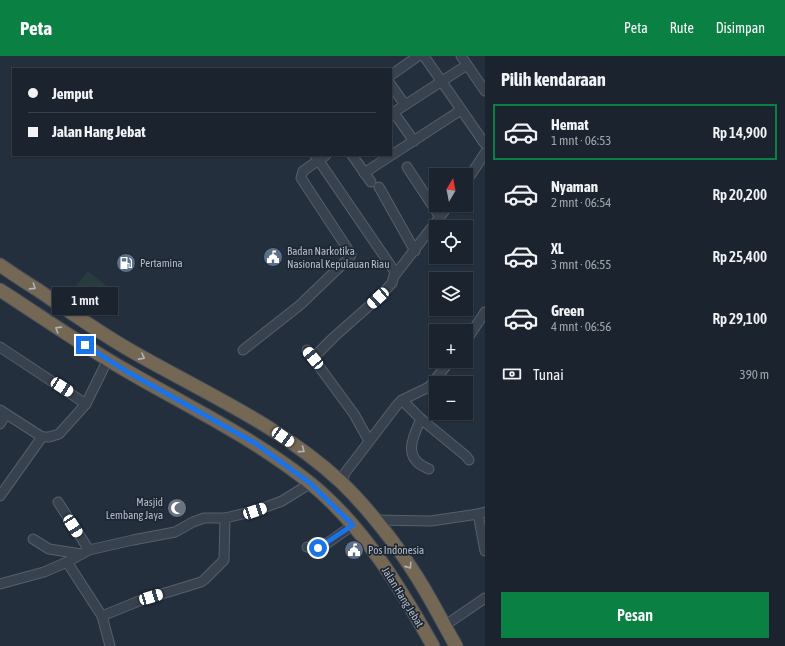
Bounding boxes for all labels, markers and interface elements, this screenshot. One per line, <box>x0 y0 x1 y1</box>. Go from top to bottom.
text: Peta <box>20 17 52 39</box>
text: Peta <box>624 20 648 36</box>
text: Rute <box>670 20 694 36</box>
text: Disimpan <box>716 20 765 36</box>
text: Pilih kendaraan <box>501 69 606 90</box>
text: Jemput <box>52 85 93 102</box>
icon: car <box>503 114 539 150</box>
text: Hemat <box>551 116 589 133</box>
text: Jalan Hang Jebat <box>52 123 146 140</box>
text: Rp 14,900 <box>712 124 767 141</box>
text: 1 mnt · 06:53 <box>551 133 611 148</box>
north arrow <box>429 168 473 212</box>
map controls <box>429 168 473 420</box>
icon: car <box>503 176 539 212</box>
text: Nyaman <box>551 178 598 195</box>
text: Rp 20,200 <box>712 186 767 203</box>
text: 2 mnt · 06:54 <box>551 195 611 210</box>
button: locate <box>429 220 473 264</box>
icon: car <box>503 238 539 274</box>
text: XL <box>551 240 564 257</box>
place label: Badan Narkotika Nasional Kepulauan Riau <box>287 245 390 270</box>
public building icon: Badan Narkotika Nasional Kepulauan Riau <box>262 246 284 268</box>
text: Rp 25,400 <box>712 248 767 265</box>
fuel station icon: Pertamina <box>115 252 137 274</box>
place label: Pertamina <box>140 257 183 269</box>
text: 3 mnt · 06:55 <box>551 257 611 272</box>
button: layers <box>429 272 473 316</box>
one-way arrow <box>28 282 35 289</box>
car <box>365 286 391 310</box>
callout: 1 mnt <box>52 287 118 315</box>
text: 1 mnt <box>71 293 99 308</box>
icon: car <box>503 300 539 336</box>
text: Green <box>551 302 584 319</box>
text: Rp 29,100 <box>712 310 767 327</box>
text: 4 mnt · 06:56 <box>551 319 611 334</box>
button: + <box>429 324 473 368</box>
one-way arrow <box>55 326 62 333</box>
route end <box>76 336 94 354</box>
car <box>301 345 325 371</box>
one-way arrow <box>138 352 145 360</box>
icon: cash <box>501 363 523 385</box>
text: Tunai <box>533 366 564 383</box>
text: 390 m <box>740 367 769 382</box>
car <box>49 375 75 399</box>
button: − <box>429 376 473 420</box>
car <box>270 425 296 449</box>
one-way arrow <box>298 446 305 453</box>
place label: Masjid Lembang Jaya <box>106 496 163 521</box>
mosque icon: Masjid Lembang Jaya <box>166 497 188 519</box>
car <box>242 501 268 521</box>
car <box>61 513 85 539</box>
route start <box>309 539 327 557</box>
public building icon: Pos Indonesia <box>343 539 365 561</box>
place label: Pos Indonesia <box>368 544 424 556</box>
one-way arrow <box>404 561 411 568</box>
street label: Jalan Hang Jebat <box>380 565 426 629</box>
car <box>138 588 164 606</box>
button: Pesan <box>501 592 769 638</box>

